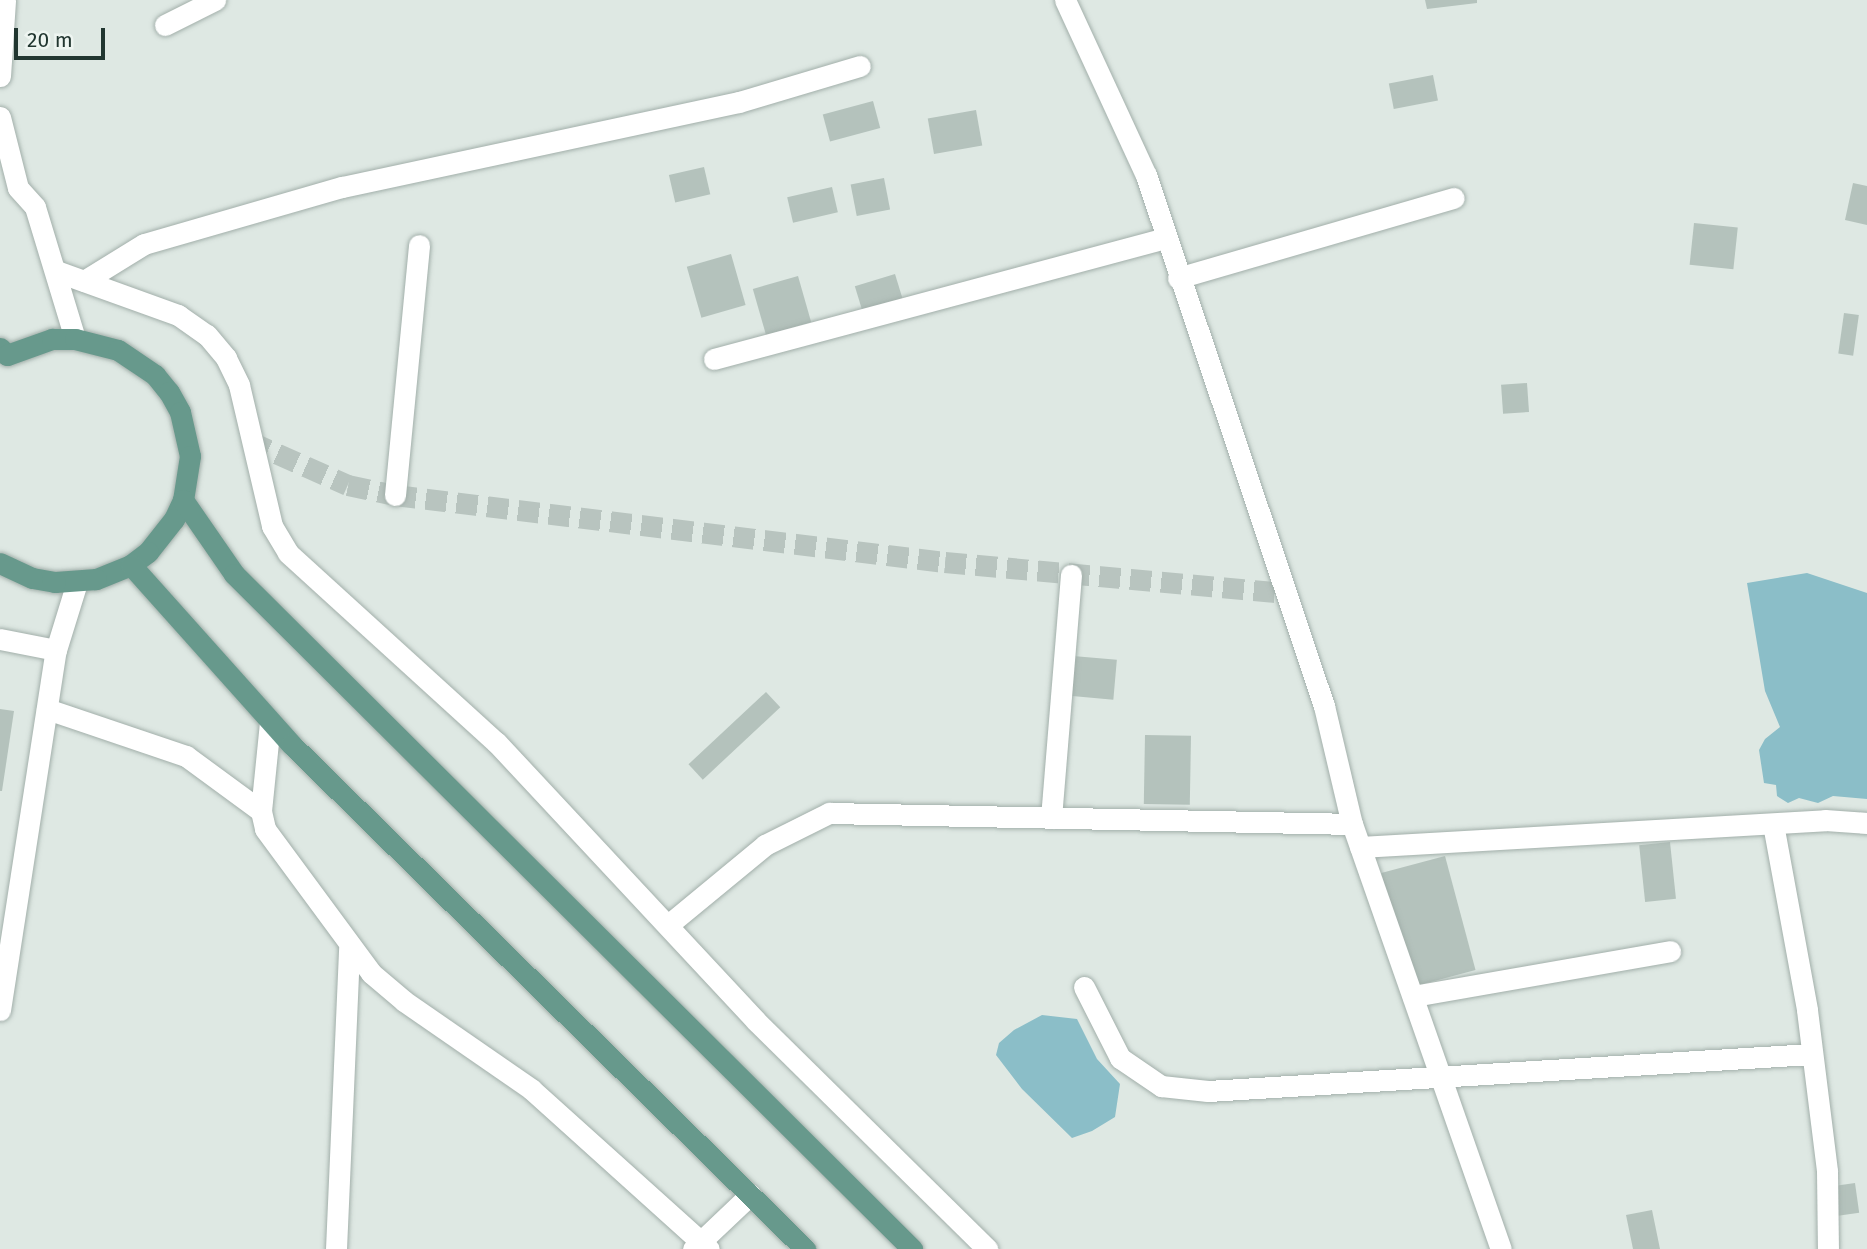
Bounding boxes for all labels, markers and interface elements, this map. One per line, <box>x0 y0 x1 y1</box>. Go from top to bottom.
scale bar <box>18 14 108 58</box>
text: 20 m <box>27 27 73 53</box>

